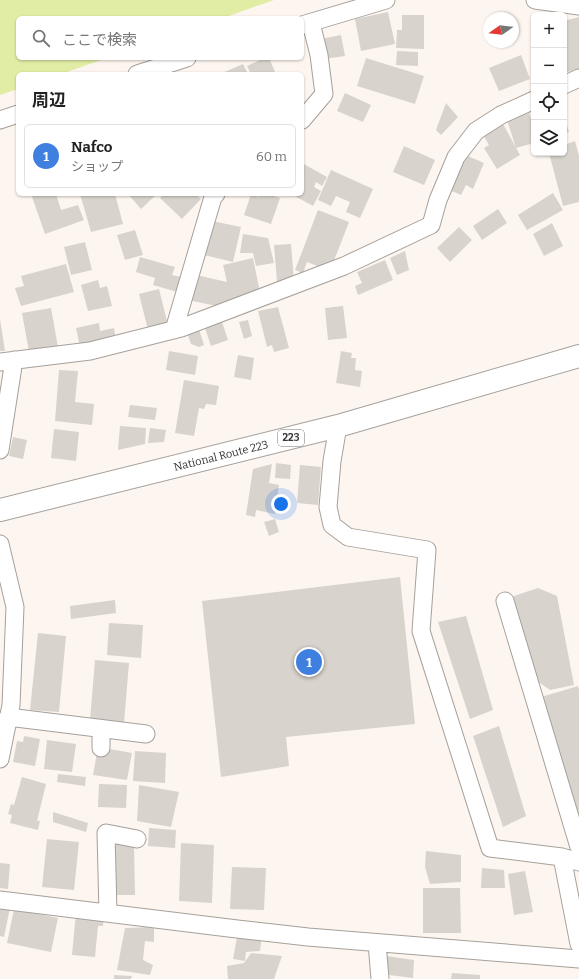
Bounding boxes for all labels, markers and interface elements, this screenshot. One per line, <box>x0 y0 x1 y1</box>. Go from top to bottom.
north arrow <box>483 12 519 48</box>
map controls <box>531 12 567 156</box>
button: + <box>531 12 567 48</box>
search box <box>16 16 304 60</box>
icon: search <box>30 27 52 49</box>
text: ここで検索 <box>62 31 137 49</box>
button: − <box>531 48 567 84</box>
button: locate <box>531 84 567 120</box>
text: 周辺 <box>32 90 66 111</box>
button: layers <box>531 120 567 156</box>
text: Nafco <box>71 138 112 156</box>
text: 1 <box>43 149 49 164</box>
text: 60 m <box>256 149 287 164</box>
text: ショップ <box>71 159 123 174</box>
road number: 223 <box>278 430 304 446</box>
street label: National Route 223 <box>172 438 270 474</box>
your location <box>271 494 291 514</box>
pin: 1 <box>296 647 322 677</box>

